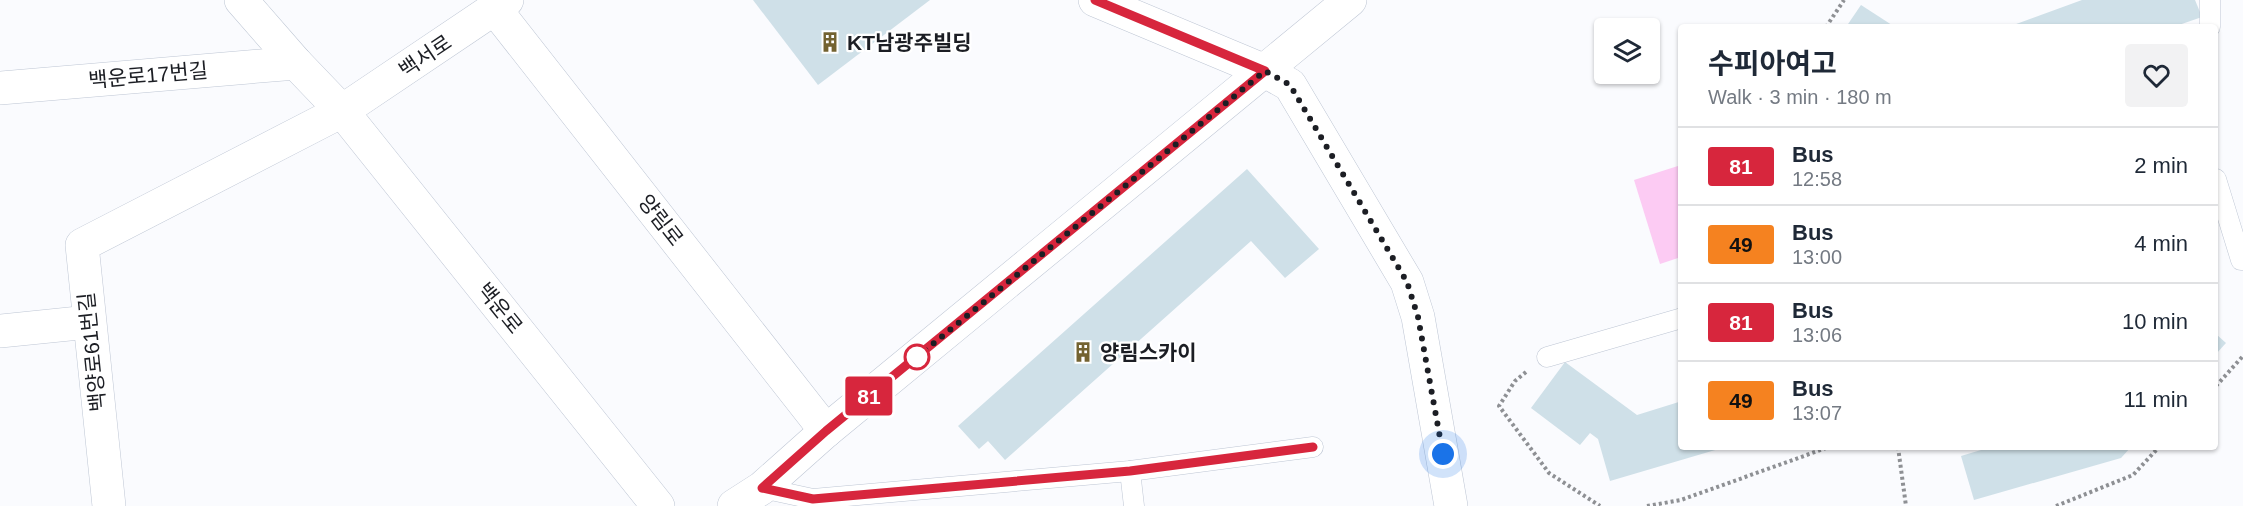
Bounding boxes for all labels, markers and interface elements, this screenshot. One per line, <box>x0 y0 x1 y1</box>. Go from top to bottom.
map controls <box>1594 18 1660 84</box>
button: layers <box>1594 18 1660 84</box>
street label: 백서로 <box>395 30 455 82</box>
building icon: KT남광주빌딩 <box>818 30 842 54</box>
place label: KT남광주빌딩 <box>847 31 972 54</box>
button: heart <box>2125 44 2188 107</box>
text: 수피아여고 <box>1708 48 1837 79</box>
street label: 백운로17번길 <box>87 58 209 92</box>
text: Walk · 3 min · 180 m <box>1708 86 1892 108</box>
text: Bus <box>1792 142 1834 167</box>
text: 2 min <box>2134 153 2188 178</box>
text: 81 <box>1729 155 1753 178</box>
text: 12:58 <box>1792 168 1842 190</box>
street label: 양림로 <box>634 190 688 250</box>
text: Bus <box>1792 220 1834 245</box>
text: 4 min <box>2134 231 2188 256</box>
text: 49 <box>1729 233 1753 256</box>
text: 13:00 <box>1792 246 1842 268</box>
street label: 백운로 <box>473 278 527 338</box>
street label: 백양로61번길 <box>74 291 110 413</box>
text: Bus <box>1792 298 1834 323</box>
text: 10 min <box>2122 309 2188 334</box>
text: 81 <box>1729 311 1753 334</box>
text: 13:06 <box>1792 324 1842 346</box>
building icon: 양림스카이 <box>1071 340 1095 364</box>
place label: 양림스카이 <box>1100 341 1197 364</box>
unlabelled marker <box>904 344 930 370</box>
line badge: 81 <box>842 376 896 416</box>
text: Bus <box>1792 376 1834 401</box>
text: 81 <box>857 385 881 408</box>
text: 11 min <box>2124 387 2188 412</box>
text: 49 <box>1729 389 1753 412</box>
text: 13:07 <box>1792 402 1842 424</box>
your location <box>1428 439 1458 469</box>

